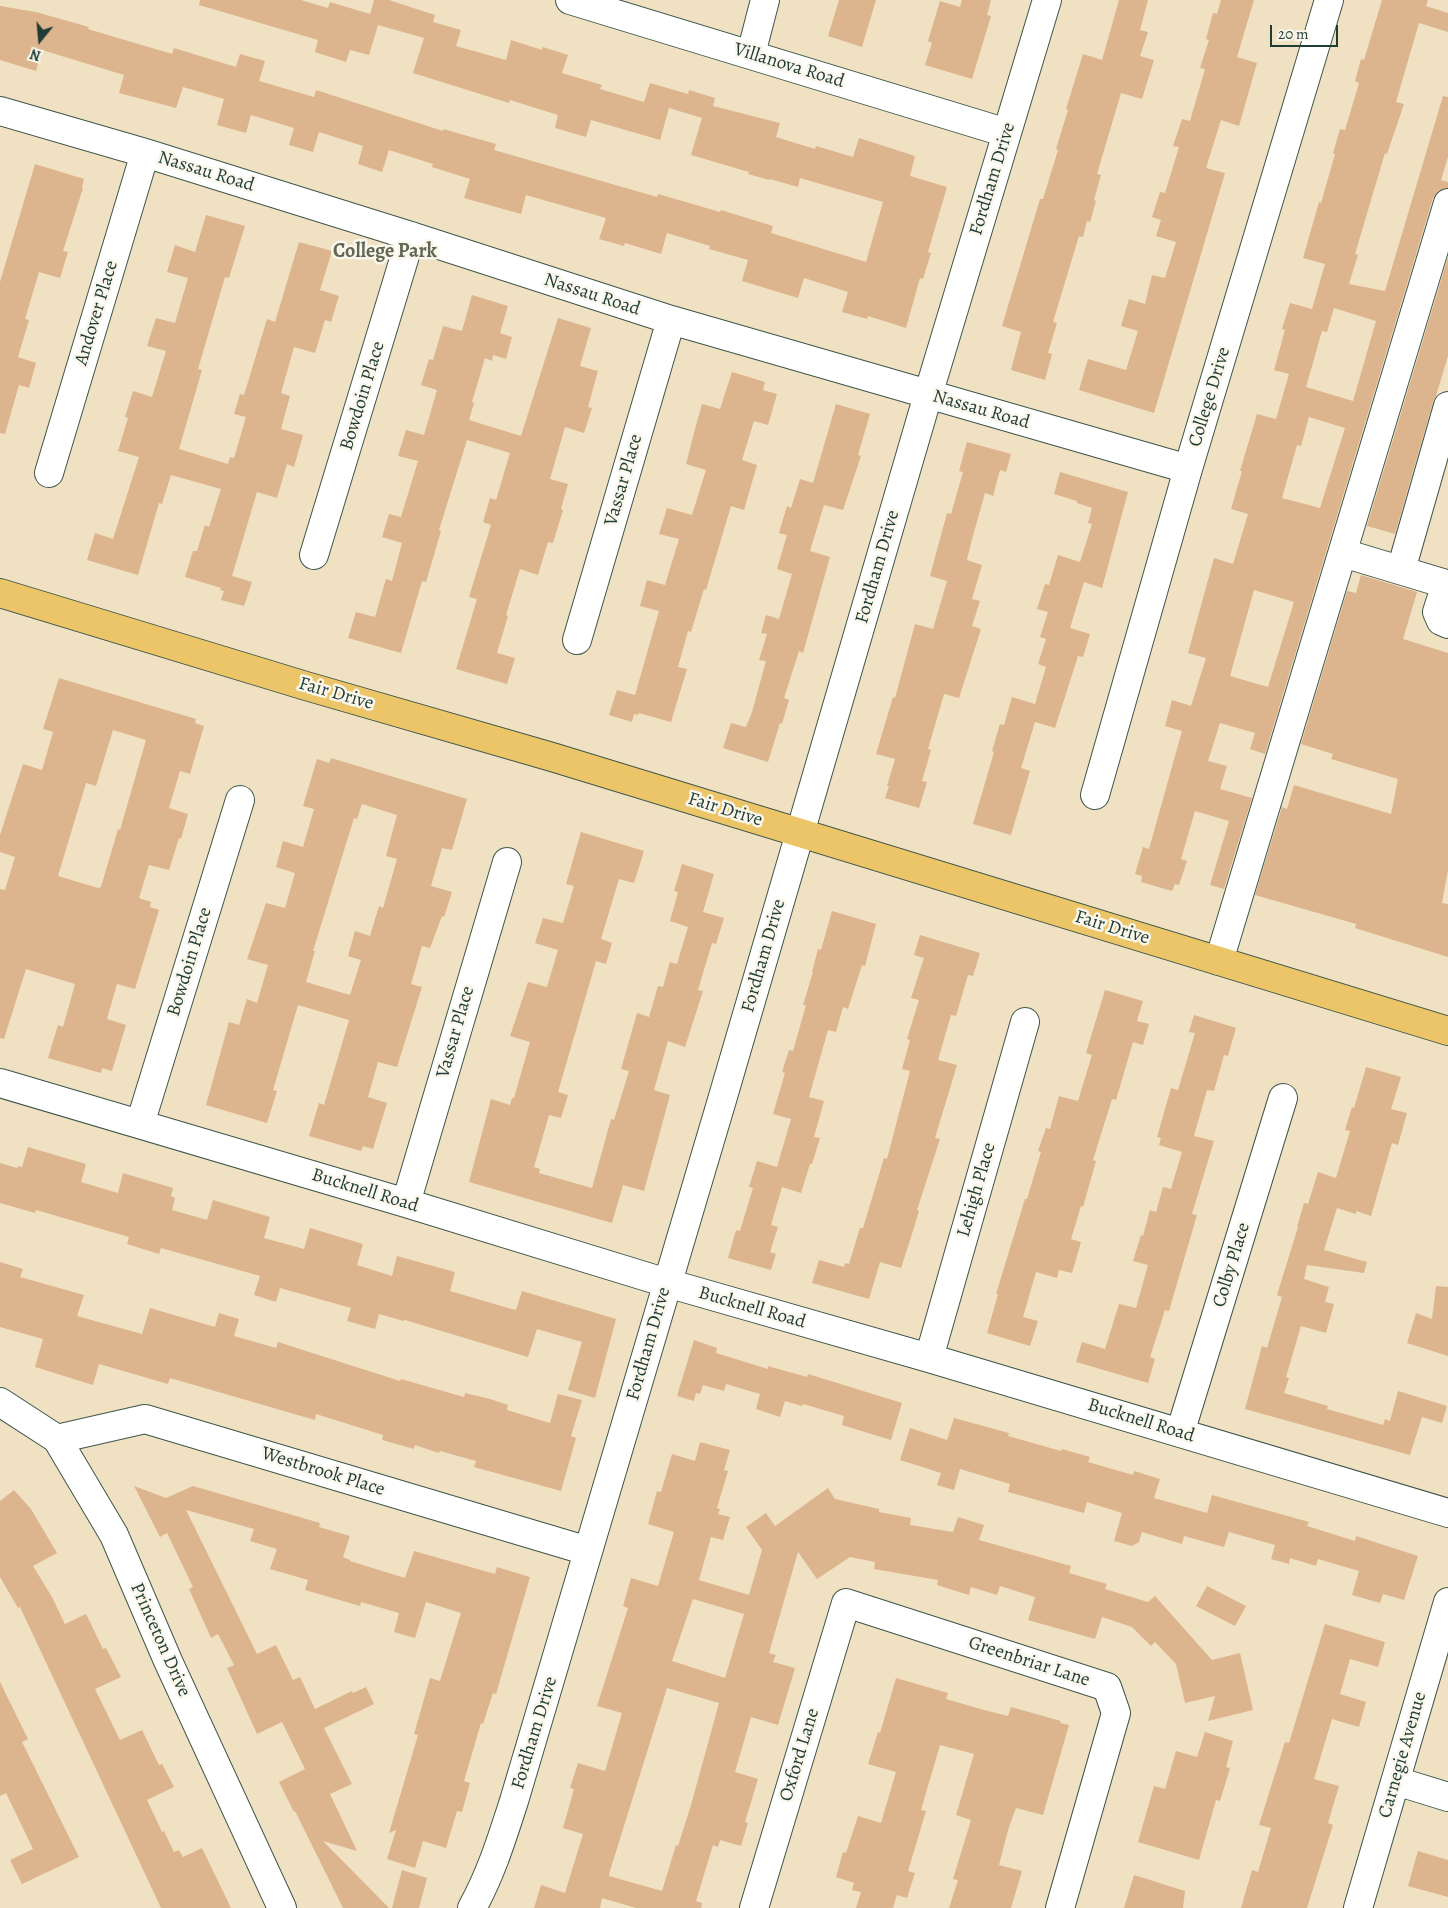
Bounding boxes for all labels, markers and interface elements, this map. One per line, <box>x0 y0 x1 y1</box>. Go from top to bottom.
north arrow <box>15 15 65 65</box>
scale bar <box>1273 15 1340 47</box>
text: 20 m <box>1278 24 1309 44</box>
street label: Villanova Road <box>731 38 847 94</box>
text: N <box>28 44 43 65</box>
street label: Fordham Drive <box>965 120 1021 238</box>
street label: Nassau Road <box>155 146 257 198</box>
district label: College Park <box>333 240 437 264</box>
street label: Andover Place <box>70 258 124 368</box>
street label: Nassau Road <box>541 269 643 321</box>
street label: Bowdoin Place <box>336 339 390 453</box>
street label: College Drive <box>1184 344 1236 450</box>
street label: Nassau Road <box>930 385 1032 435</box>
street label: Vassar Place <box>600 432 648 528</box>
street label: Fordham Drive <box>851 508 905 626</box>
street label: Fair Drive <box>296 672 376 716</box>
street label: Fair Drive <box>685 788 765 832</box>
street label: Fordham Drive <box>737 897 791 1015</box>
street label: Bowdoin Place <box>163 905 217 1019</box>
street label: Fair Drive <box>1072 906 1152 950</box>
street label: Vassar Place <box>432 984 480 1080</box>
street label: Lehigh Place <box>953 1140 1001 1240</box>
street label: Bucknell Road <box>309 1164 421 1218</box>
street label: Colby Place <box>1208 1220 1256 1310</box>
street label: Bucknell Road <box>696 1282 808 1334</box>
street label: Fordham Drive <box>622 1285 676 1403</box>
street label: Bucknell Road <box>1085 1394 1197 1448</box>
street label: Westbrook Place <box>259 1442 387 1502</box>
street label: Princeton Drive <box>125 1580 195 1700</box>
street label: Greenbriar Lane <box>965 1632 1093 1692</box>
street label: Fordham Drive <box>507 1674 563 1792</box>
street label: Carnegie Avenue <box>1374 1689 1432 1821</box>
street label: Oxford Lane <box>775 1706 825 1804</box>

